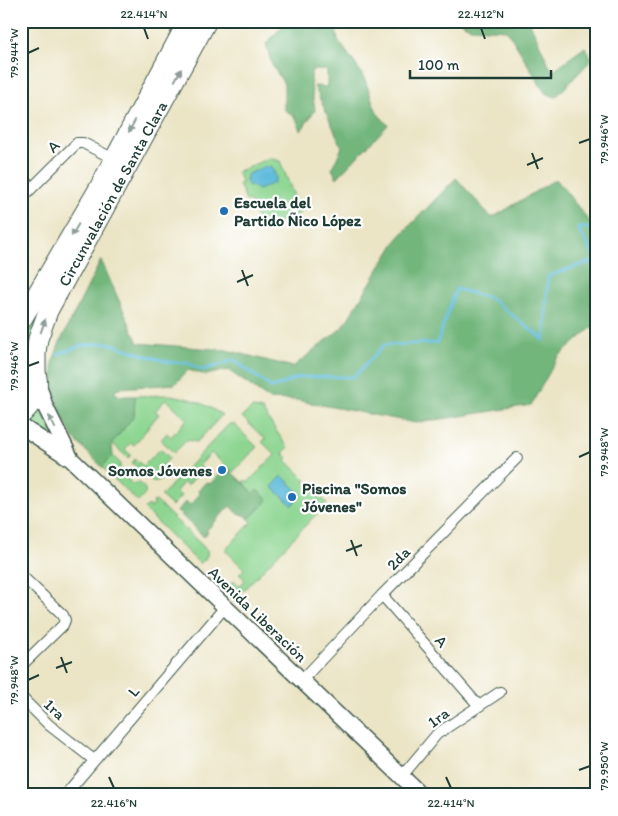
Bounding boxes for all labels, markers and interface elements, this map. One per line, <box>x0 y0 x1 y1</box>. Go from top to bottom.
text: 22.414°N <box>120 7 168 21</box>
text: 22.412°N <box>458 7 504 21</box>
text: 79.944°W <box>7 28 21 78</box>
scale bar <box>410 48 552 80</box>
text: 100 m <box>418 56 460 74</box>
one-way arrow <box>174 67 182 82</box>
street label: Circunvalación de Santa Clara <box>54 97 172 290</box>
text: 79.946°W <box>597 115 611 163</box>
one-way arrow <box>128 119 136 133</box>
street label: A <box>43 136 64 157</box>
place label: Escuela del Partido Ñico López <box>234 193 362 231</box>
marker: Escuela del Partido Ñico López <box>218 205 230 217</box>
one-way arrow <box>70 223 79 236</box>
one-way arrow <box>40 318 47 333</box>
text: 79.946°W <box>7 342 21 390</box>
one-way arrow <box>48 415 56 429</box>
text: 79.948°W <box>597 427 611 477</box>
place label: Somos Jóvenes <box>108 461 212 480</box>
marker: Somos Jóvenes <box>216 464 228 476</box>
place label: Piscina "Somos Jóvenes" <box>301 479 406 516</box>
marker: Piscina "Somos Jóvenes" <box>286 491 298 503</box>
street label: 2da <box>383 542 415 574</box>
street label: Avenida Liberación <box>204 563 311 666</box>
street label: A <box>431 631 452 651</box>
text: 79.948°W <box>7 655 21 705</box>
street label: L <box>124 682 143 701</box>
street label: 1ra <box>40 695 70 724</box>
street label: 1ra <box>424 703 453 732</box>
text: 79.950°W <box>597 742 611 790</box>
text: 22.416°N <box>91 796 137 810</box>
text: 22.414°N <box>427 796 475 810</box>

